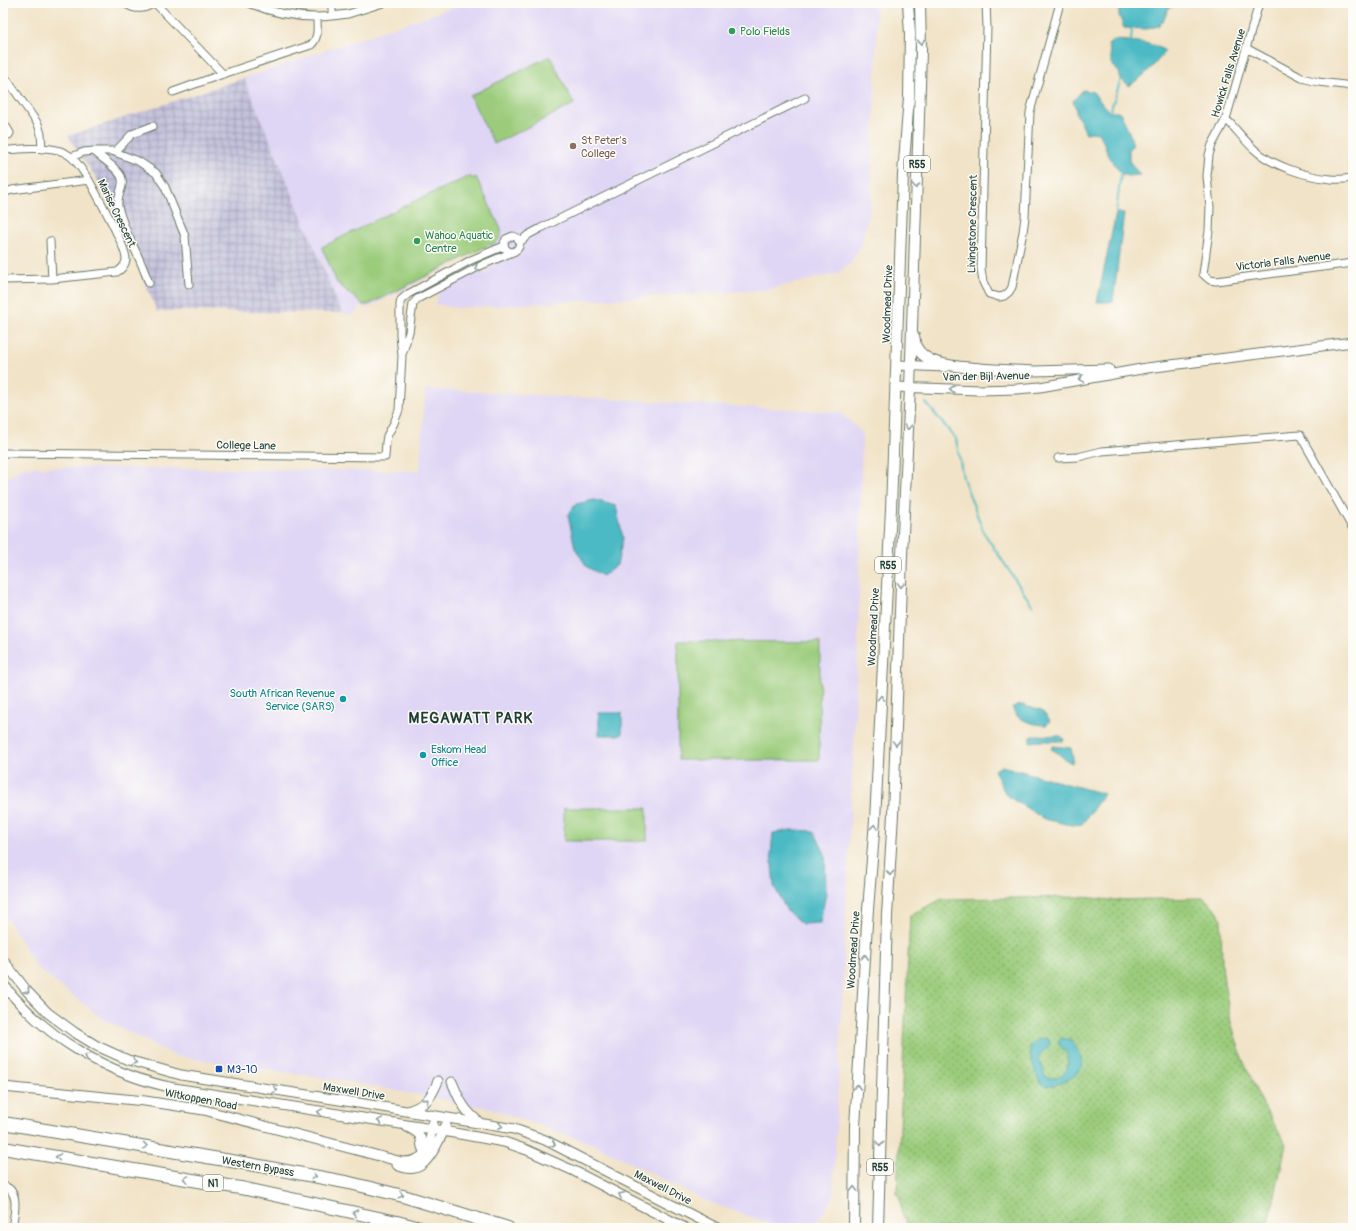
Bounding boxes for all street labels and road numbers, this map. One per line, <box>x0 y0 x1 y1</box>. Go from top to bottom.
street label: Howick Falls Avenue <box>1209 27 1248 119</box>
road number: R55 <box>904 156 930 172</box>
street label: Livingstone Crescent <box>965 174 980 273</box>
street label: Marise Crescent <box>95 177 139 250</box>
street label: Victoria Falls Avenue <box>1235 249 1332 274</box>
street label: Woodmead Drive <box>880 264 895 343</box>
street label: Van der Bijl Avenue <box>942 369 1030 384</box>
street label: College Lane <box>216 438 276 453</box>
road number: R55 <box>875 557 901 573</box>
street label: Woodmead Drive <box>865 587 882 666</box>
street label: Woodmead Drive <box>844 910 863 989</box>
street label: Maxwell Drive <box>322 1080 386 1103</box>
street label: Witkoppen Road <box>164 1086 238 1113</box>
street label: Western Bypass <box>221 1154 295 1179</box>
road number: R55 <box>867 1159 893 1175</box>
street label: Maxwell Drive <box>632 1167 694 1208</box>
road number: N1 <box>203 1175 223 1191</box>

